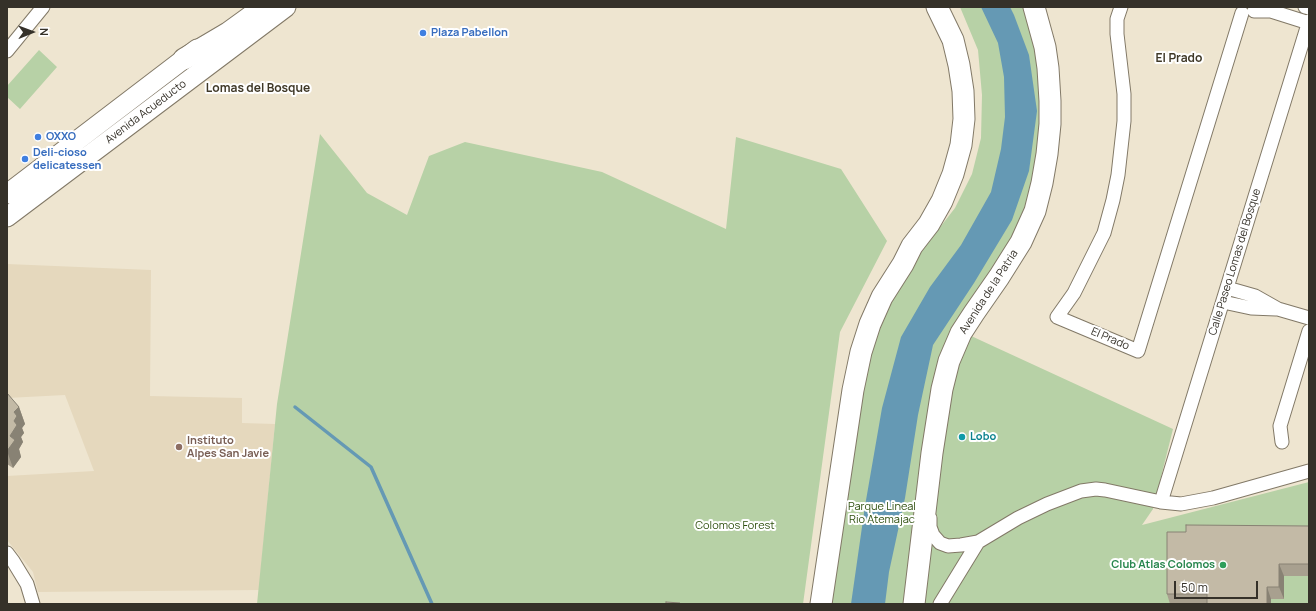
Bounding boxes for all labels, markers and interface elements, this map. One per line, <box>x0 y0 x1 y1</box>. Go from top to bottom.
north arrow <box>12 12 52 52</box>
place label: Plaza Pabellon <box>431 26 508 40</box>
text: N <box>37 28 52 36</box>
marker: Plaza Pabellon <box>418 28 428 38</box>
district label: El Prado <box>1156 52 1202 66</box>
street label: Avenida Acueducto <box>103 77 189 147</box>
district label: Lomas del Bosque <box>206 82 310 96</box>
place label: OXXO <box>46 130 76 144</box>
marker: OXXO <box>33 132 43 142</box>
place label: Deli-cioso delicatessen <box>33 146 101 172</box>
marker: Deli-cioso delicatessen <box>20 154 30 164</box>
street label: Calle Paseo Lomas del Bosque <box>1206 187 1264 337</box>
street label: Avenida de la Patria <box>957 247 1021 337</box>
street label: El Prado <box>1089 325 1131 353</box>
place label: Lobo <box>970 430 996 444</box>
marker: Lobo <box>957 432 967 442</box>
place label: Instituto Alpes San Javie <box>187 434 269 460</box>
marker: Instituto Alpes San Javie <box>174 442 184 452</box>
park label: Parque Lineal Rio Atemajac <box>848 500 916 526</box>
park label: Colomos Forest <box>695 519 775 533</box>
place label: Club Atlas Colomos <box>1111 558 1215 572</box>
marker: Club Atlas Colomos <box>1218 560 1228 570</box>
scale bar <box>1176 573 1260 599</box>
text: 50 m <box>1181 579 1208 596</box>

